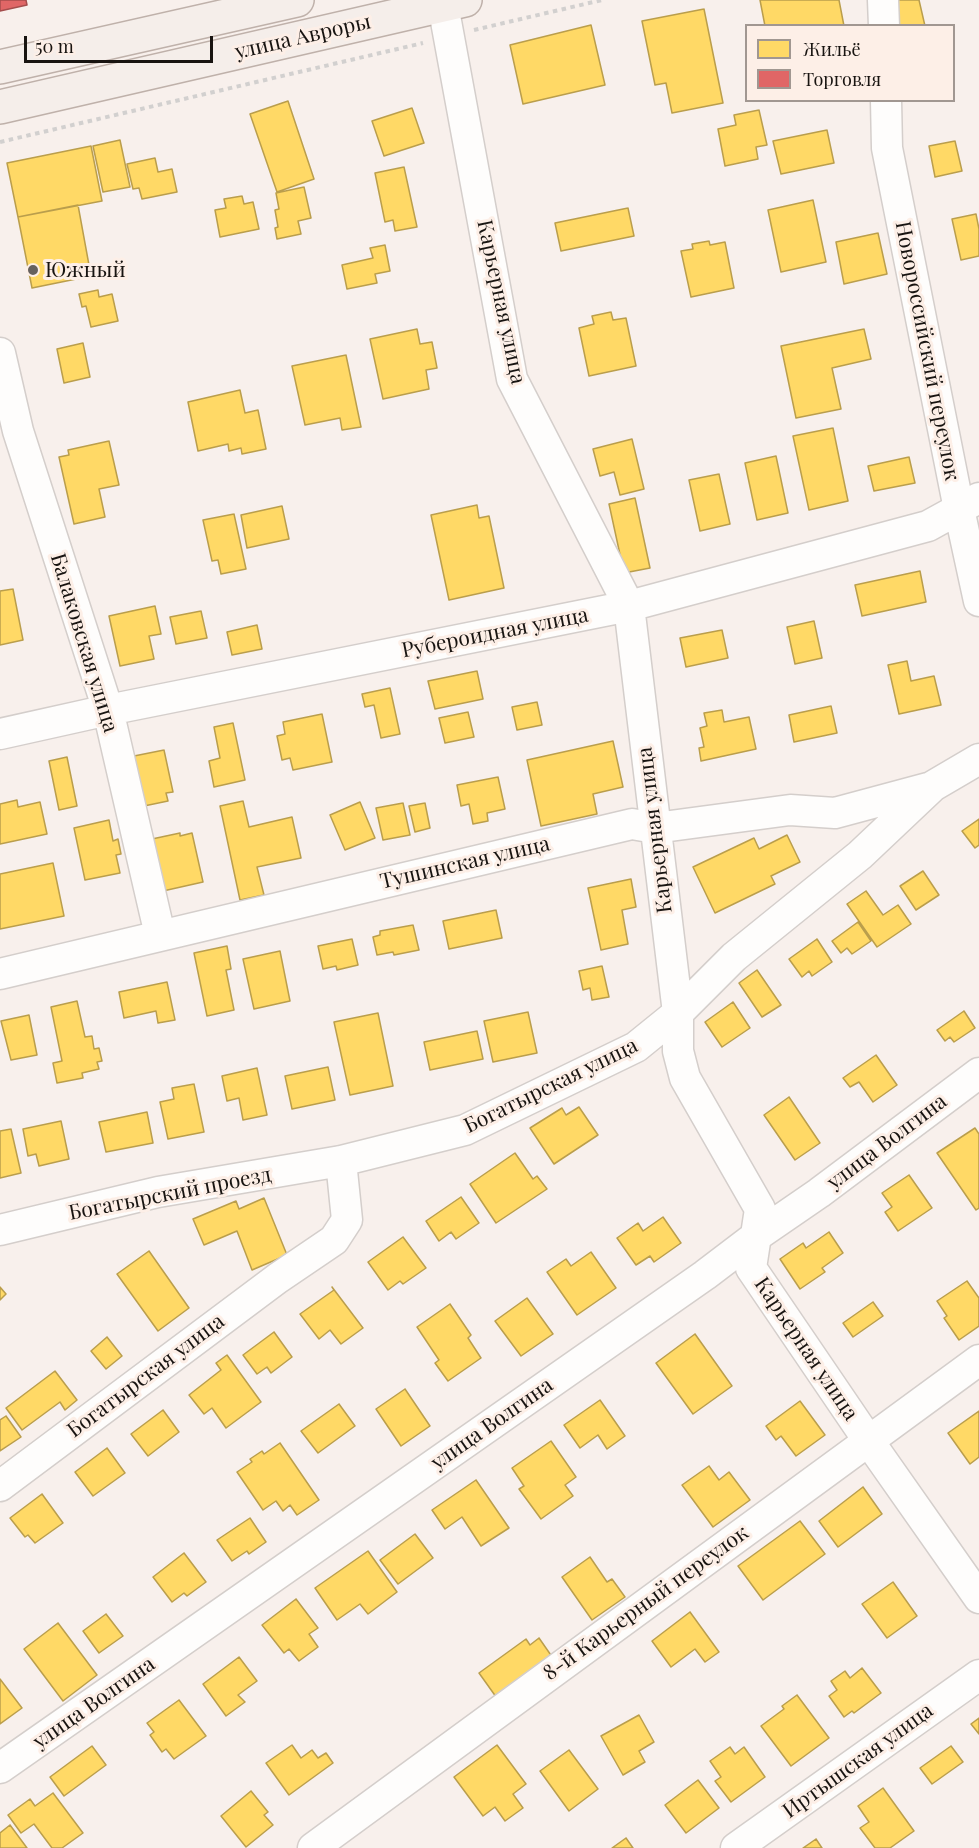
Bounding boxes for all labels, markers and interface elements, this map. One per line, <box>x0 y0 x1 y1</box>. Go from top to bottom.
street label: улица Авроры <box>233 9 373 65</box>
scale bar <box>27 24 216 62</box>
legend <box>745 24 955 102</box>
text: 50 m <box>35 34 74 58</box>
text: Жильё <box>803 37 861 61</box>
text: Торговля <box>803 67 881 91</box>
street label: Карьерная улица <box>471 218 531 386</box>
street label: Новороссийский переулок <box>889 219 965 483</box>
place label: Южный <box>45 257 126 283</box>
marker: Южный <box>26 263 40 277</box>
street label: Балаковская улица <box>45 550 123 736</box>
street label: Рубероидная улица <box>400 603 590 663</box>
street label: Карьерная улица <box>632 746 678 914</box>
street label: Тушинская улица <box>378 831 552 895</box>
street label: Богатырская улица <box>460 1033 642 1139</box>
street label: улица Волгина <box>822 1089 952 1195</box>
street label: Богатырский проезд <box>67 1162 273 1226</box>
street label: Карьерная улица <box>749 1273 863 1425</box>
street label: Богатырская улица <box>63 1309 229 1443</box>
street label: улица Волгина <box>426 1373 558 1475</box>
street label: 8-й Карьерный переулок <box>539 1520 753 1686</box>
street label: улица Волгина <box>28 1652 160 1754</box>
street label: Иртышская улица <box>778 1698 938 1824</box>

